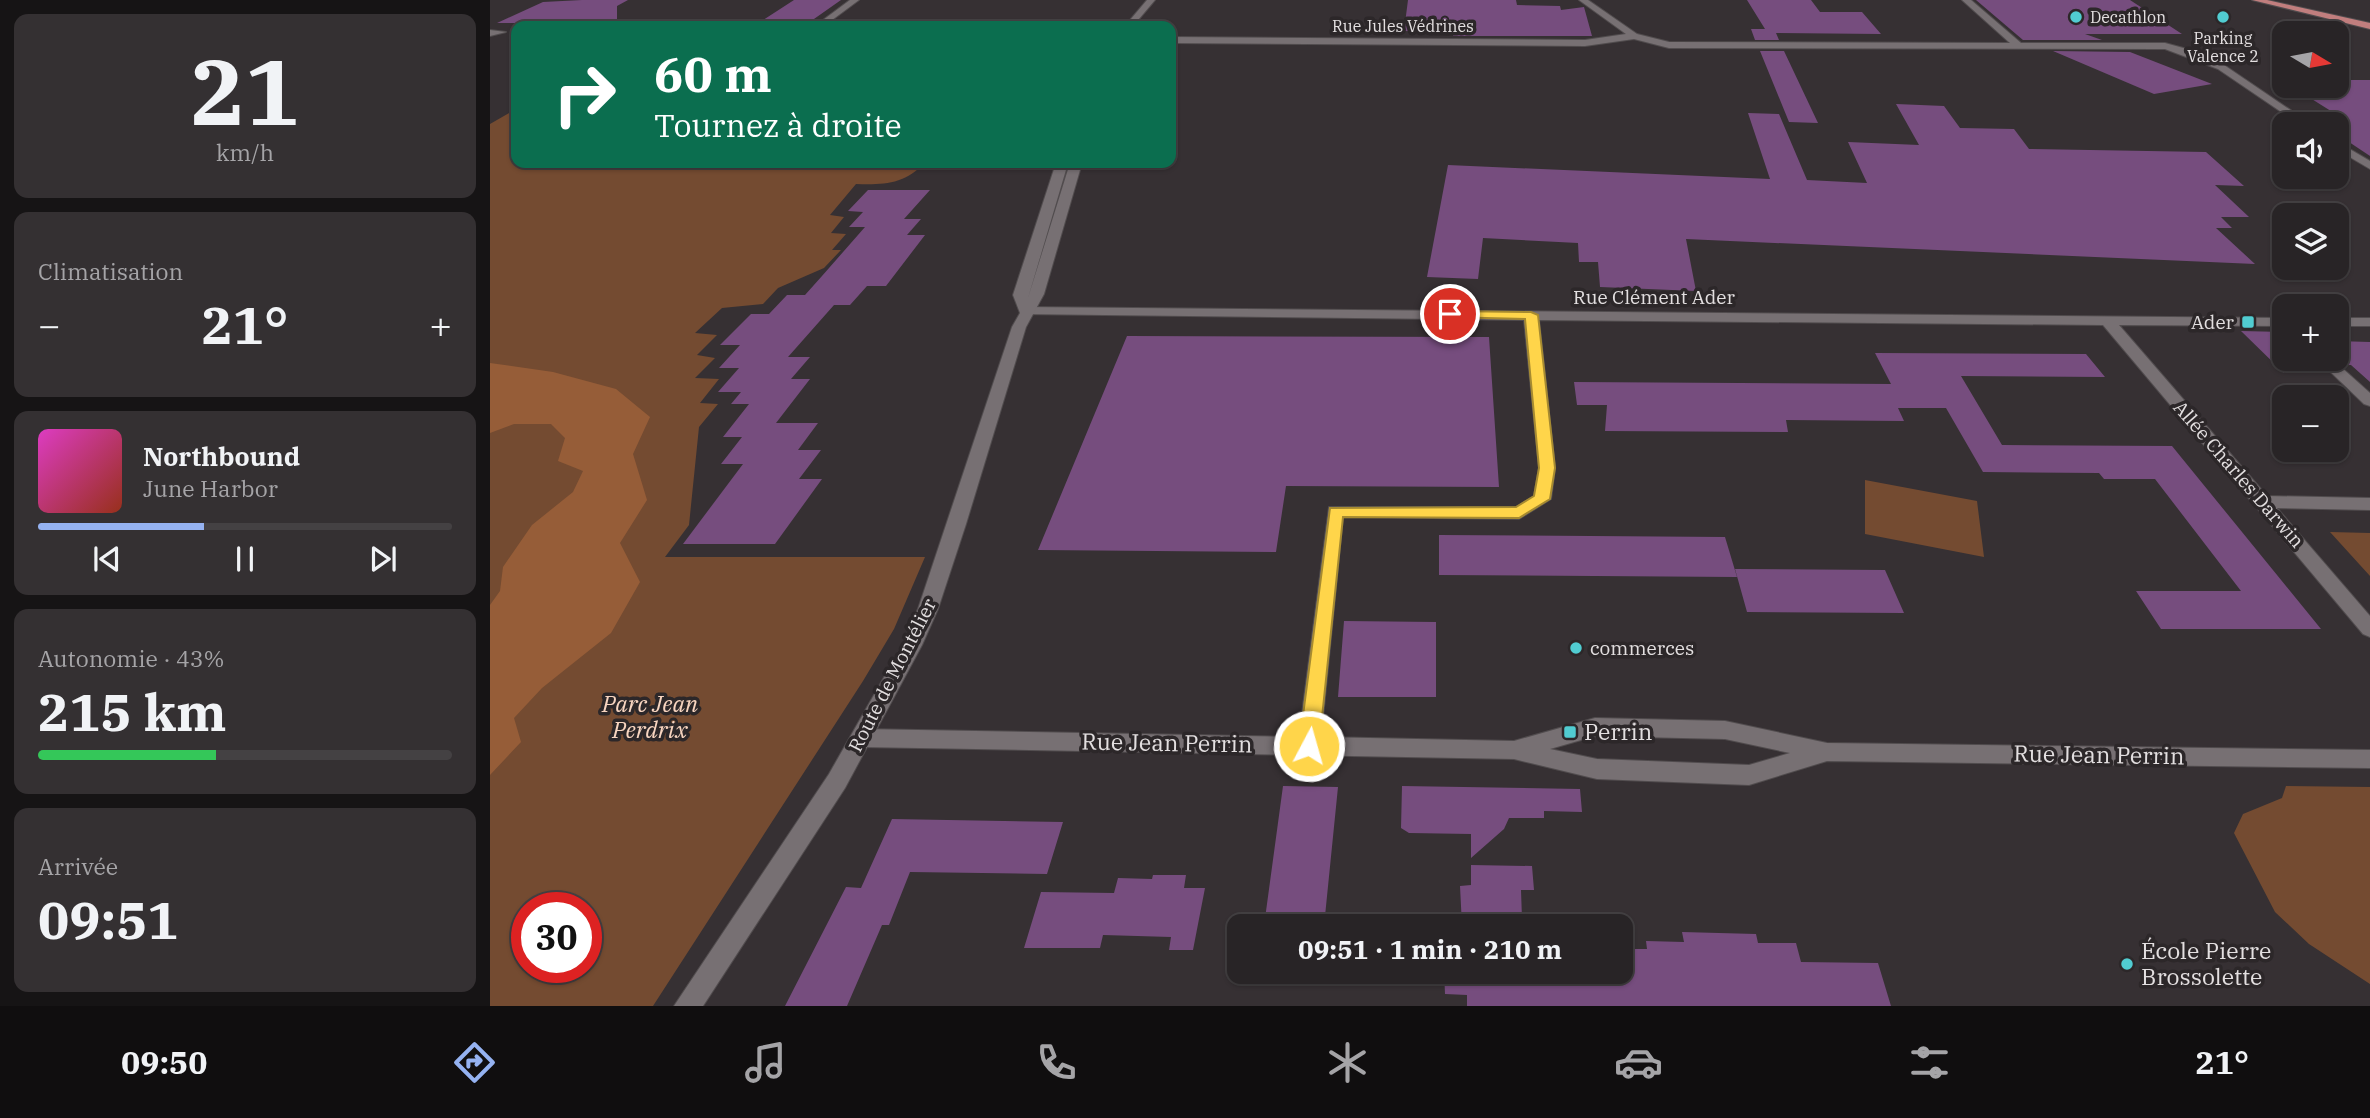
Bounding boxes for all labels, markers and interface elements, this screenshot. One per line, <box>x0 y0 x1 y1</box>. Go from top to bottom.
place label: Decathlon <box>2090 7 2166 27</box>
marker: Decathlon <box>2068 9 2084 25</box>
marker: Parking Valence 2 <box>2215 9 2231 25</box>
street label: Rue Jules Védrines <box>1332 16 1474 36</box>
north arrow <box>2272 21 2348 98</box>
map controls <box>2272 21 2349 462</box>
place label: Parking Valence 2 <box>2187 28 2259 66</box>
text: 21 <box>190 32 300 150</box>
text: 60 m <box>654 42 772 105</box>
icon: right <box>539 49 630 140</box>
text: Tournez à droite <box>654 104 902 146</box>
button: sound <box>2272 112 2349 189</box>
text: km/h <box>216 137 274 167</box>
button: layers <box>2272 203 2349 280</box>
text: Climatisation <box>38 256 183 286</box>
pin <box>1420 284 1480 344</box>
street label: Rue Clément Ader <box>1573 285 1736 309</box>
text: 21° <box>202 291 288 358</box>
button: + <box>2272 294 2349 371</box>
icon: arrive <box>1431 295 1469 333</box>
text: − <box>38 300 61 349</box>
text: + <box>429 300 452 349</box>
place label: Ader <box>2191 310 2235 334</box>
marker: Ader <box>2240 314 2256 330</box>
button: − <box>2272 385 2349 462</box>
street label: Allée Charles Darwin <box>2169 395 2309 553</box>
text: Northbound <box>143 439 300 473</box>
text: June Harbor <box>143 473 278 503</box>
icon: previous <box>88 540 126 578</box>
icon: pause <box>226 540 264 578</box>
icon: next <box>364 540 402 578</box>
street label: Route de Montélier <box>843 594 941 756</box>
place label: commerces <box>1590 636 1694 660</box>
marker: commerces <box>1568 640 1584 656</box>
text: Autonomie · 43% <box>38 643 225 673</box>
text: 215 km <box>38 678 227 745</box>
park label: Parc Jean Perdrix <box>601 688 698 744</box>
position arrow <box>1272 709 1346 783</box>
place label: Perrin <box>1584 716 1653 746</box>
marker: Perrin <box>1562 724 1578 740</box>
street label: Rue Jean Perrin <box>1081 726 1253 758</box>
street label: Rue Jean Perrin <box>2013 738 2185 770</box>
text: Arrivée <box>38 851 118 881</box>
text: 09:51 <box>38 886 179 953</box>
speed limit sign: 30 <box>511 892 602 983</box>
text: 09:51 · 1 min · 210 m <box>1298 932 1562 966</box>
place label: École Pierre Brossolette <box>2141 935 2271 991</box>
marker: École Pierre Brossolette <box>2119 956 2135 972</box>
icon: directions <box>450 1038 499 1087</box>
icon: music <box>741 1038 790 1087</box>
icon: phone <box>1032 1038 1081 1087</box>
icon: climate <box>1323 1038 1372 1087</box>
icon: car <box>1614 1038 1663 1087</box>
icon: filters <box>1905 1038 1954 1087</box>
text: 09:50 <box>121 1041 208 1083</box>
text: 21° <box>2196 1041 2249 1083</box>

